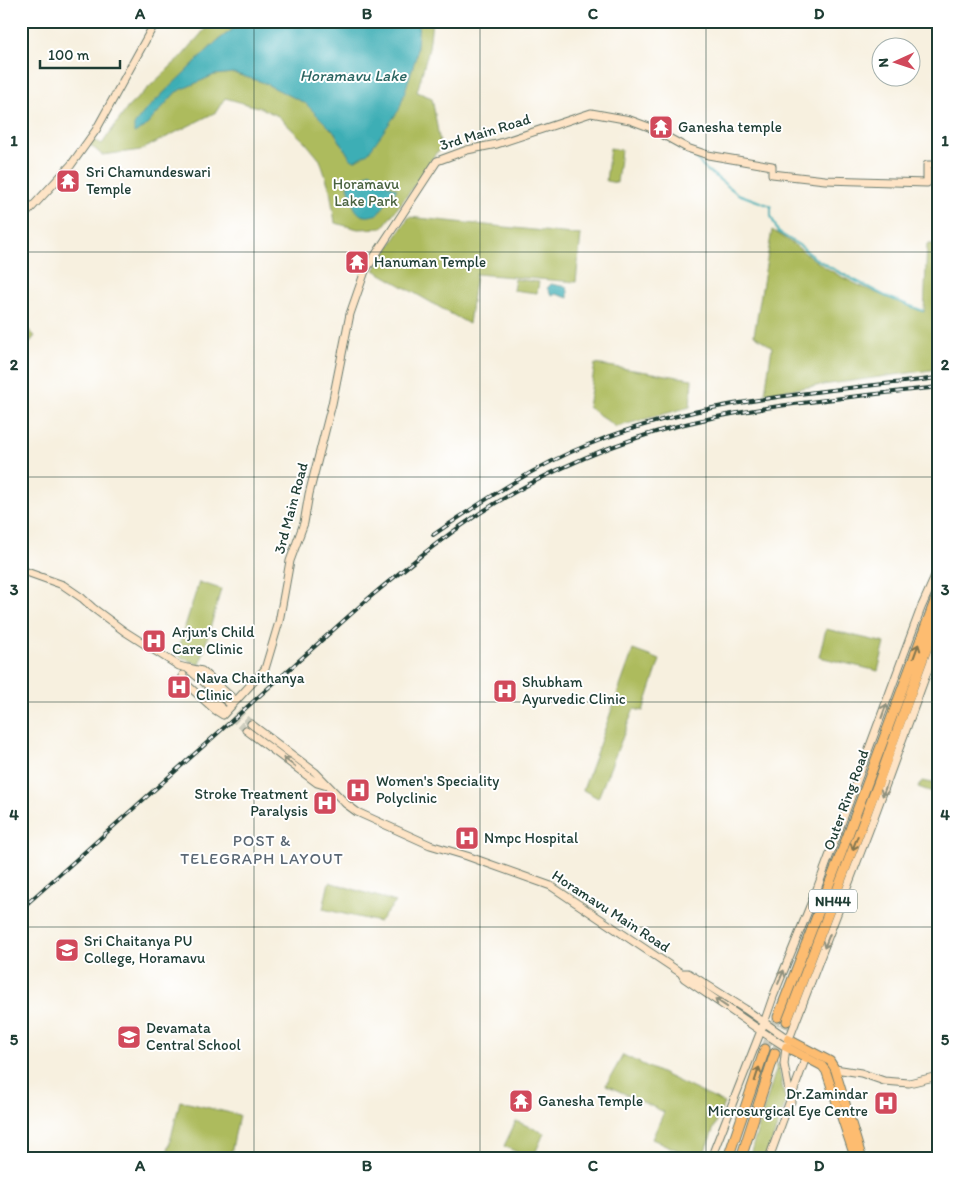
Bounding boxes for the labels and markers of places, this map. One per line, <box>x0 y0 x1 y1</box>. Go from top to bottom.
temple icon: Ganesha temple <box>648 114 674 140</box>
place label: Ganesha temple <box>678 118 782 136</box>
place label: Sri Chamundeswari Temple <box>86 163 211 198</box>
temple icon: Sri Chamundeswari Temple <box>55 168 81 194</box>
temple icon: Hanuman Temple <box>344 249 370 275</box>
place label: Hanuman Temple <box>374 253 486 271</box>
place label: Arjun's Child Care Clinic <box>172 623 255 658</box>
hospital icon: Arjun's Child Care Clinic <box>141 628 167 654</box>
place label: Nava Chaithanya Clinic <box>196 669 305 704</box>
place label: Shubham Ayurvedic Clinic <box>522 673 626 708</box>
hospital icon: Nava Chaithanya Clinic <box>166 674 192 700</box>
hospital icon: Shubham Ayurvedic Clinic <box>492 678 518 704</box>
place label: Women's Speciality Polyclinic <box>376 772 499 807</box>
hospital icon: Women's Speciality Polyclinic <box>345 777 371 803</box>
place label: Stroke Treatment Paralysis <box>195 785 308 820</box>
hospital icon: Stroke Treatment Paralysis <box>312 790 338 816</box>
hospital icon: Nmpc Hospital <box>454 825 480 851</box>
place label: Nmpc Hospital <box>484 829 579 847</box>
place label: Sri Chaitanya PU College, Horamavu <box>84 932 205 967</box>
school or university icon: Sri Chaitanya PU College, Horamavu <box>54 937 80 963</box>
place label: Devamata Central School <box>146 1019 241 1054</box>
school or university icon: Devamata Central School <box>116 1024 142 1050</box>
place label: Dr.Zamindar Microsurgical Eye Centre <box>708 1085 868 1120</box>
temple icon: Ganesha Temple <box>508 1088 534 1114</box>
hospital icon: Dr.Zamindar Microsurgical Eye Centre <box>873 1090 899 1116</box>
place label: Ganesha Temple <box>538 1092 643 1110</box>

